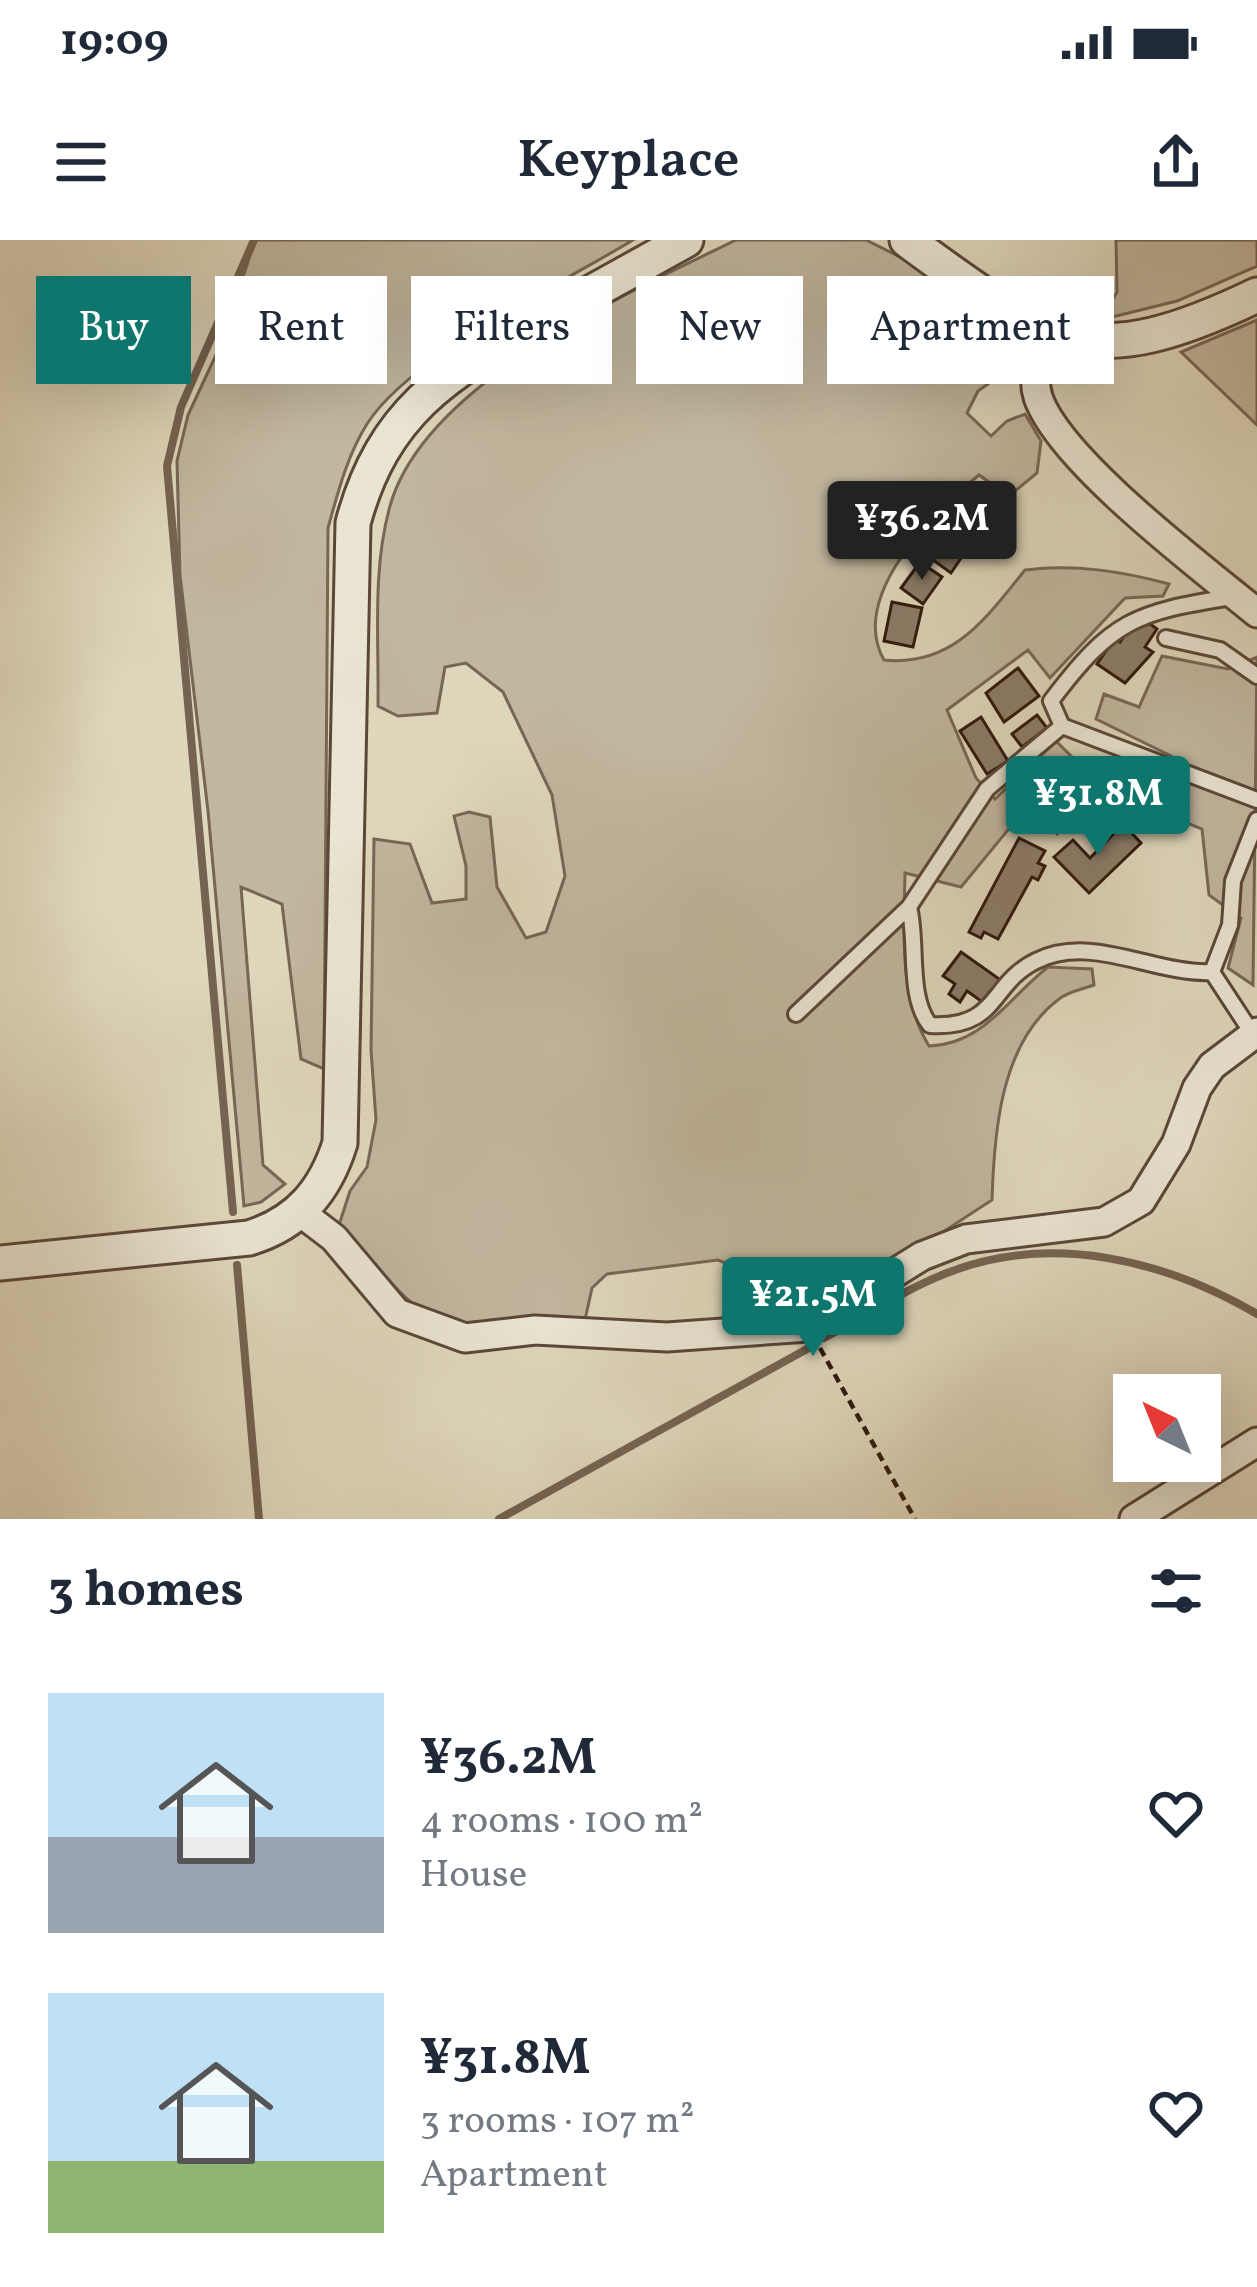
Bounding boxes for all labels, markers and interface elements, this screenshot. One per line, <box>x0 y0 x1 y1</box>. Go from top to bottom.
text: 19:09 <box>60 11 169 74</box>
text: Keyplace <box>517 125 740 200</box>
icon: menu <box>48 129 114 195</box>
icon: share <box>1143 129 1209 195</box>
chip: Buy <box>36 276 191 384</box>
chip: Rent <box>215 276 387 384</box>
chip: Filters <box>411 276 612 384</box>
chip: New <box>636 276 803 384</box>
chip: Apartment <box>827 276 1114 384</box>
pin: ¥36.2M <box>824 481 1020 583</box>
text: ¥36.2M <box>855 493 989 547</box>
pin: ¥31.8M <box>1000 756 1196 858</box>
text: ¥31.8M <box>1033 768 1163 822</box>
pin: ¥21.5M <box>715 1257 911 1359</box>
text: ¥21.5M <box>749 1269 877 1323</box>
north arrow <box>1113 1374 1221 1482</box>
map controls <box>1113 1374 1221 1482</box>
text: 3 homes <box>48 1556 244 1627</box>
icon: filters <box>1143 1558 1209 1624</box>
text: ¥36.2M <box>420 1724 597 1795</box>
icon: home <box>144 1741 288 1885</box>
icon: heart <box>1143 1780 1209 1846</box>
text: 4 rooms · 100 m² <box>420 1795 703 1849</box>
text: House <box>420 1849 527 1903</box>
text: ¥31.8M <box>420 2024 590 2095</box>
icon: home <box>144 2041 288 2185</box>
icon: heart <box>1143 2080 1209 2146</box>
text: 3 rooms · 107 m² <box>420 2095 694 2149</box>
text: Apartment <box>420 2149 608 2203</box>

